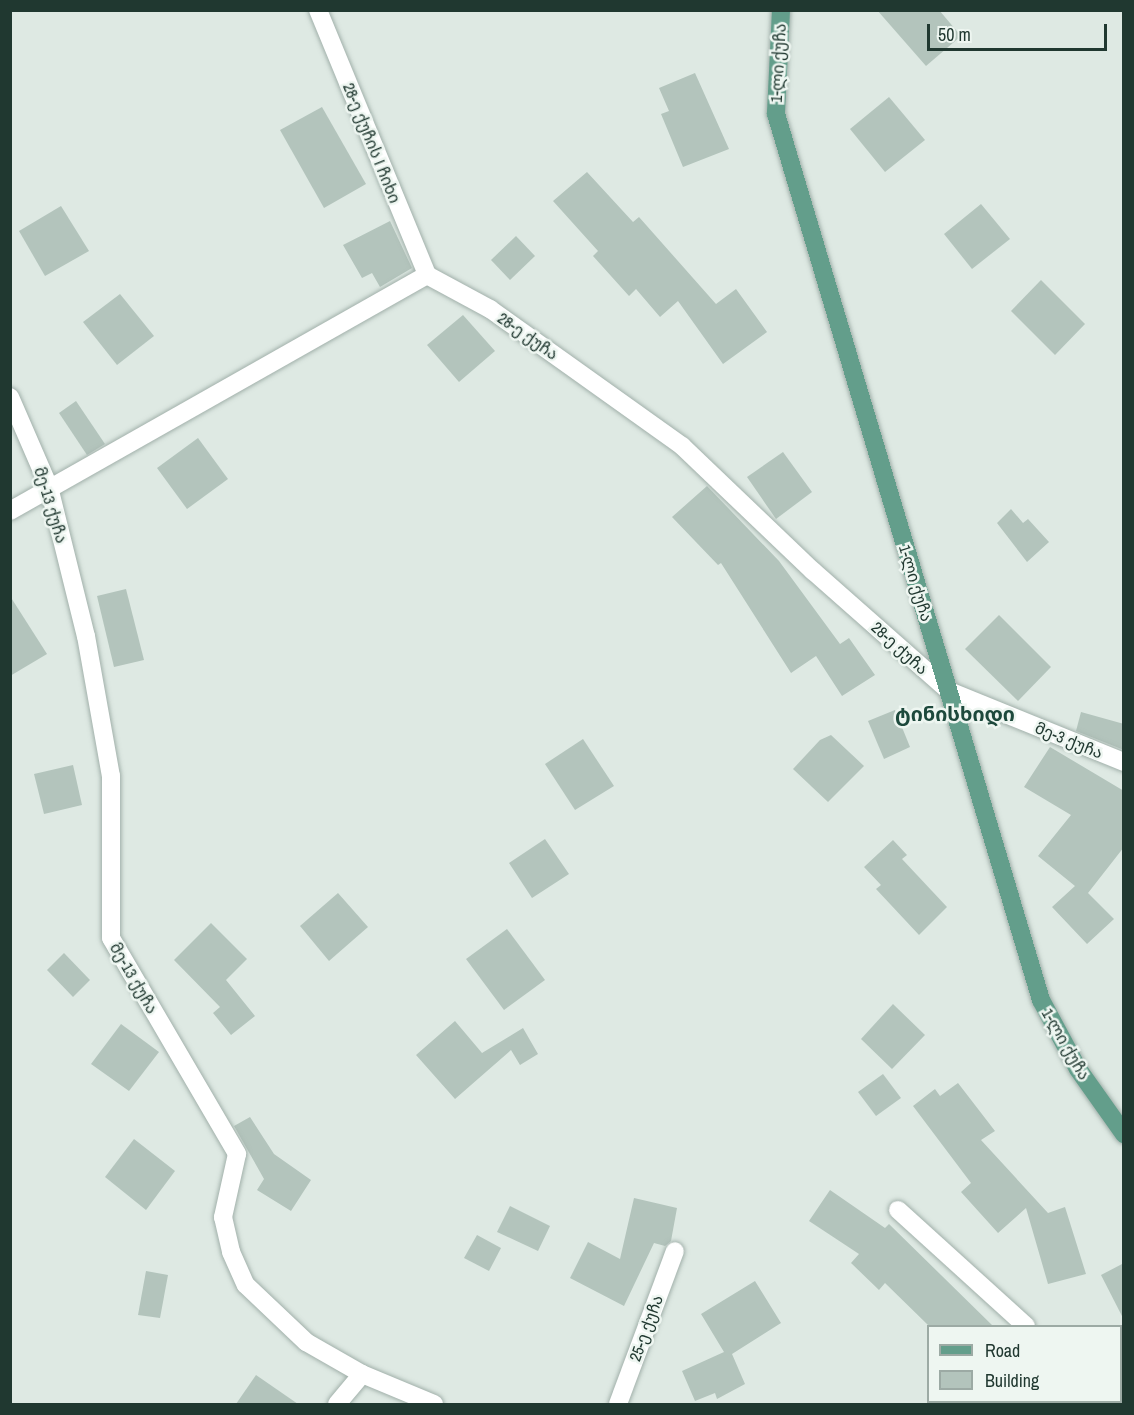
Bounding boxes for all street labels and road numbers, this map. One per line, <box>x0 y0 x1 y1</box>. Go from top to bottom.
street label: 1-ლი ქუჩა <box>766 23 790 103</box>
street label: 28-ე ქუჩის I ჩიხი <box>339 80 405 206</box>
street label: 28-ე ქუჩა <box>494 308 562 364</box>
street label: მე-13 ქუჩა <box>30 465 72 545</box>
street label: 1-ლი ქუჩა <box>895 542 937 624</box>
street label: 28-ე ქუჩა <box>868 618 932 678</box>
street label: მე-3 ქუჩა <box>1032 718 1106 762</box>
street label: მე-13 ქუჩა <box>106 939 162 1017</box>
street label: 1-ლი ქუჩა <box>1038 1005 1094 1083</box>
street label: 25-ე ქუჩა <box>625 1292 667 1364</box>

